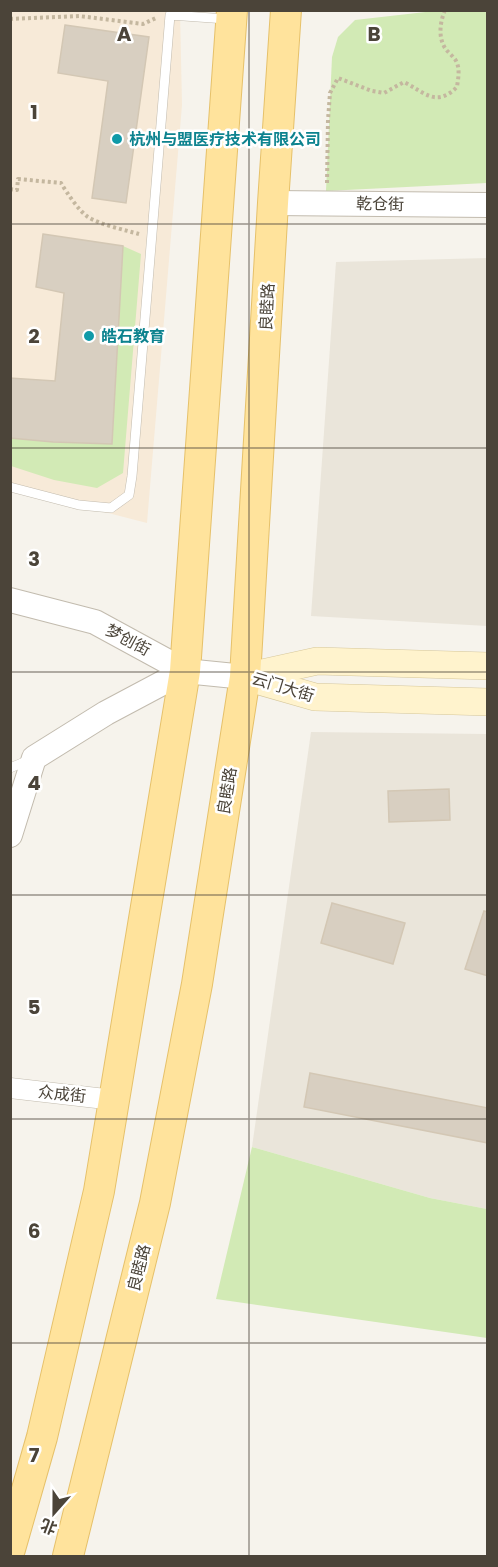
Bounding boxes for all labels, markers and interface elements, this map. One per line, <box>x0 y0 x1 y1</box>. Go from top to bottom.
text: A <box>117 20 132 48</box>
text: B <box>367 20 381 48</box>
text: 1 <box>30 98 38 126</box>
place label: 杭州与盟医疗技术有限公司 <box>129 128 321 151</box>
marker: 杭州与盟医疗技术有限公司 <box>110 132 124 146</box>
street label: 乾仓街 <box>356 192 404 216</box>
street label: 良睦路 <box>254 282 280 332</box>
text: 2 <box>28 322 40 350</box>
place label: 皓石教育 <box>101 325 165 348</box>
marker: 皓石教育 <box>82 329 96 343</box>
text: 3 <box>28 545 40 573</box>
street label: 梦创街 <box>101 619 155 661</box>
street label: 云门大街 <box>249 667 317 707</box>
street label: 良睦路 <box>212 765 242 817</box>
text: 4 <box>27 769 41 797</box>
text: 5 <box>28 993 41 1021</box>
street label: 众成街 <box>37 1080 87 1108</box>
text: 6 <box>28 1217 40 1245</box>
street label: 良睦路 <box>122 1242 156 1294</box>
text: 7 <box>29 1441 40 1469</box>
north arrow <box>24 1483 84 1543</box>
text: 北 <box>37 1513 60 1540</box>

